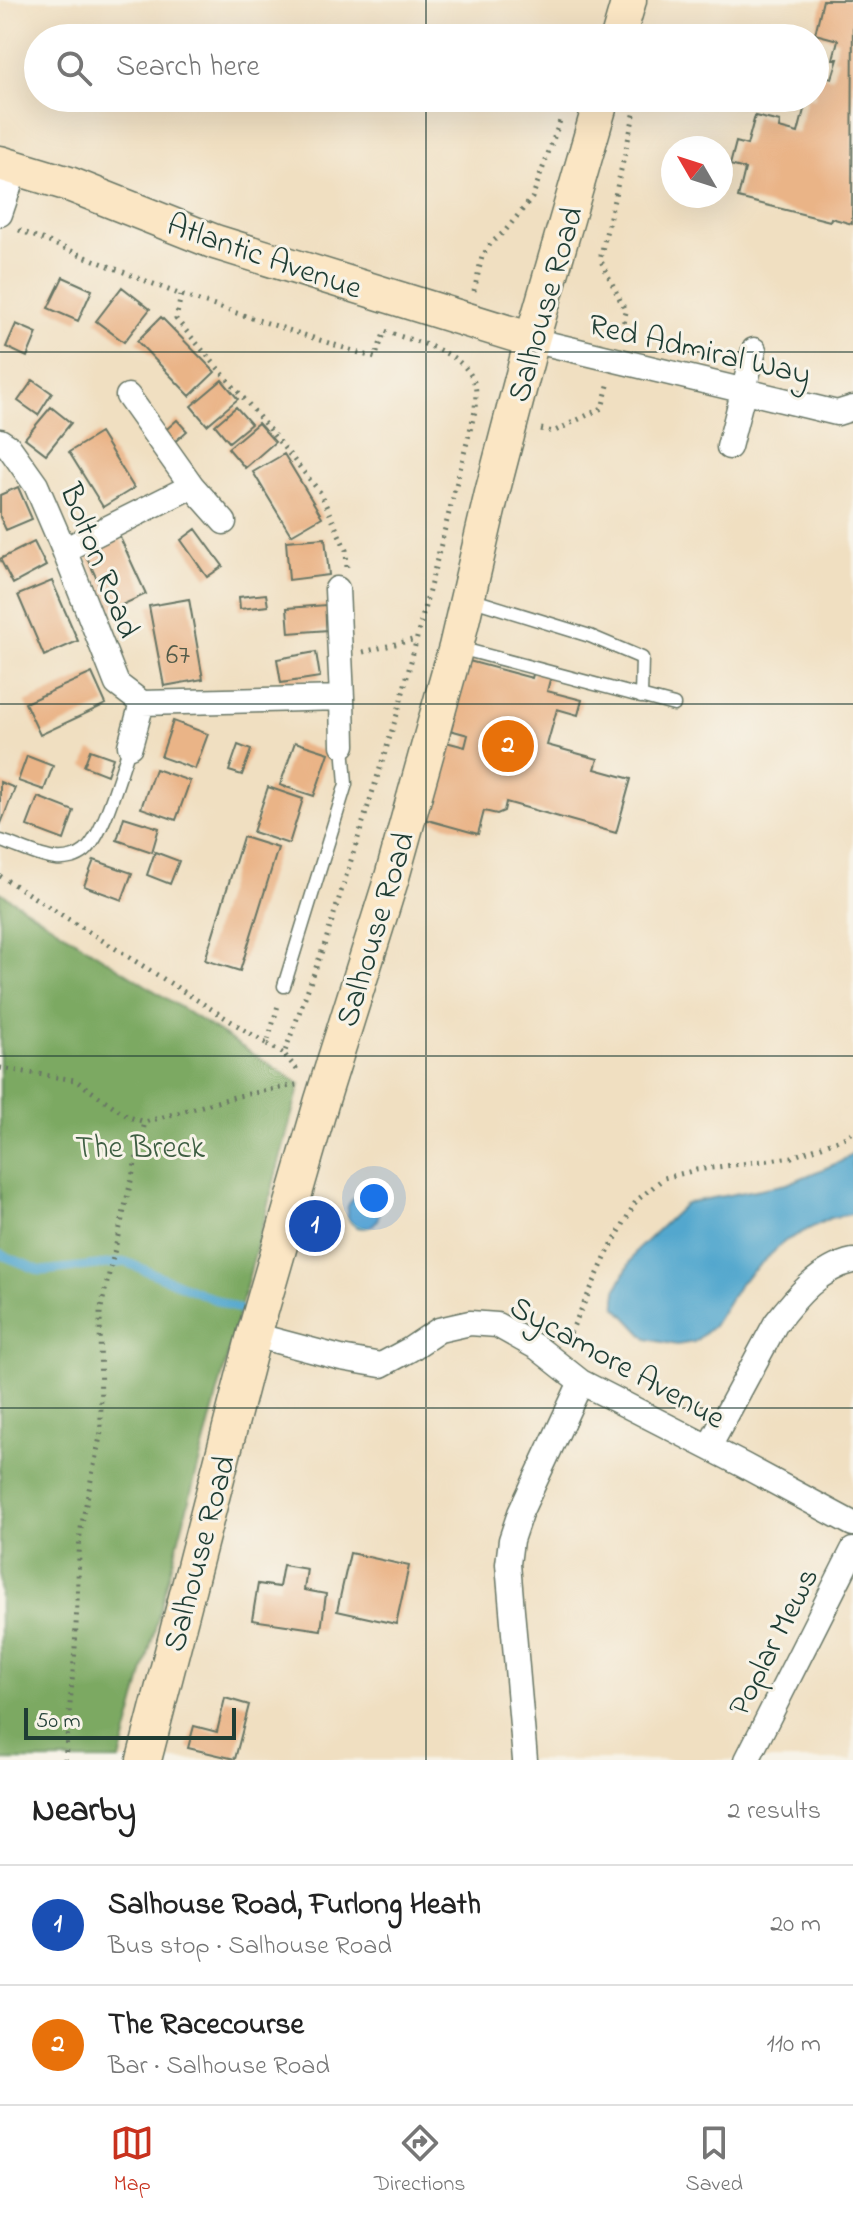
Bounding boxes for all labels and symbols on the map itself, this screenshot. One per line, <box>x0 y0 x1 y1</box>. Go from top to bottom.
north arrow <box>661 136 733 208</box>
street label: Salhouse Road <box>497 202 598 408</box>
street label: Atlantic Avenue <box>160 203 368 314</box>
street label: Red Admiral Way <box>583 303 815 400</box>
street label: Bolton Road <box>45 476 150 646</box>
house number: 67 <box>166 636 190 677</box>
pin: 2 <box>482 716 534 776</box>
street label: Salhouse Road <box>325 827 429 1033</box>
park label: The Breck <box>75 1126 206 1173</box>
your location <box>354 1178 394 1218</box>
pin: 1 <box>289 1196 341 1256</box>
street label: Sycamore Avenue <box>500 1285 733 1443</box>
street label: Salhouse Road <box>153 1451 250 1657</box>
street label: Poplar Mews <box>718 1560 833 1725</box>
scale bar <box>24 1704 236 1740</box>

